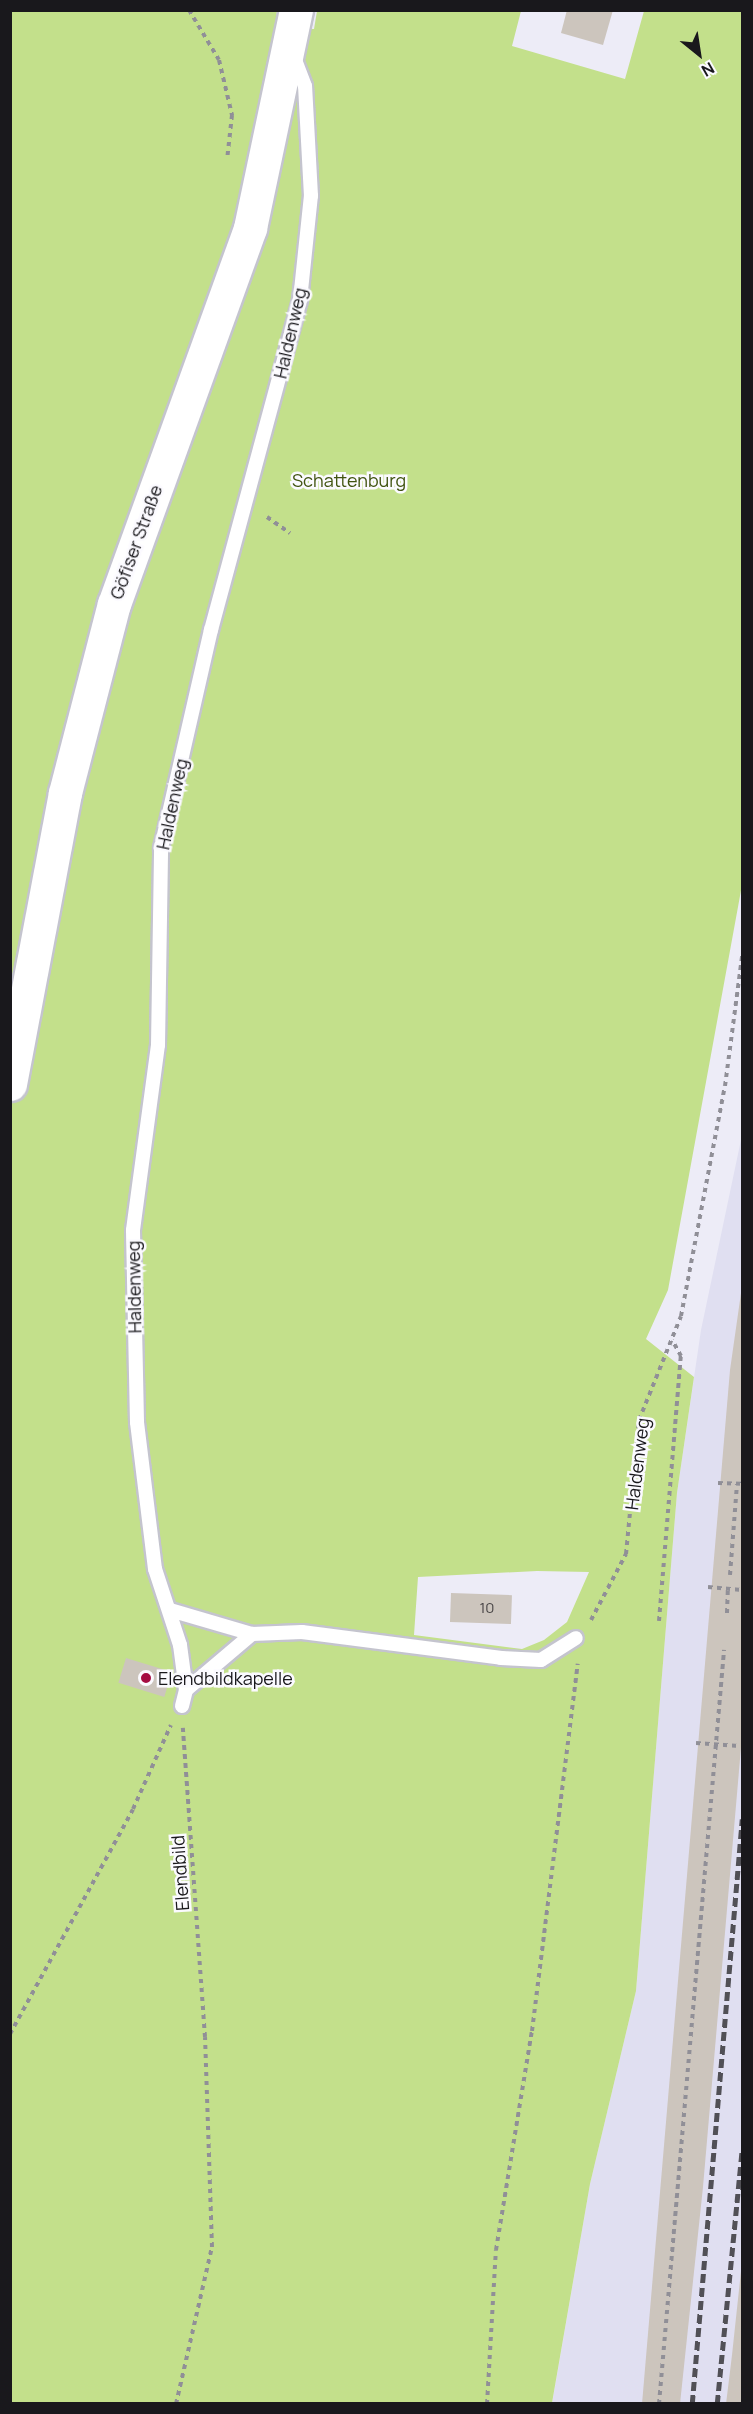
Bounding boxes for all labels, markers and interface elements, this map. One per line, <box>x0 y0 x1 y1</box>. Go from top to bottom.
north arrow <box>669 24 729 84</box>
text: N <box>698 57 718 82</box>
street label: Haldenweg <box>269 285 311 381</box>
park label: Schattenburg <box>292 469 406 491</box>
street label: Göfiser Straße <box>105 482 167 602</box>
street label: Haldenweg <box>152 756 192 852</box>
street label: Haldenweg <box>122 1240 146 1334</box>
street label: Haldenweg <box>621 1417 653 1511</box>
house number: 10 <box>480 1599 494 1617</box>
place label: Elendbildkapelle <box>158 1667 293 1689</box>
marker: Elendbildkapelle <box>139 1671 153 1685</box>
street label: Elendbild <box>167 1834 193 1912</box>

